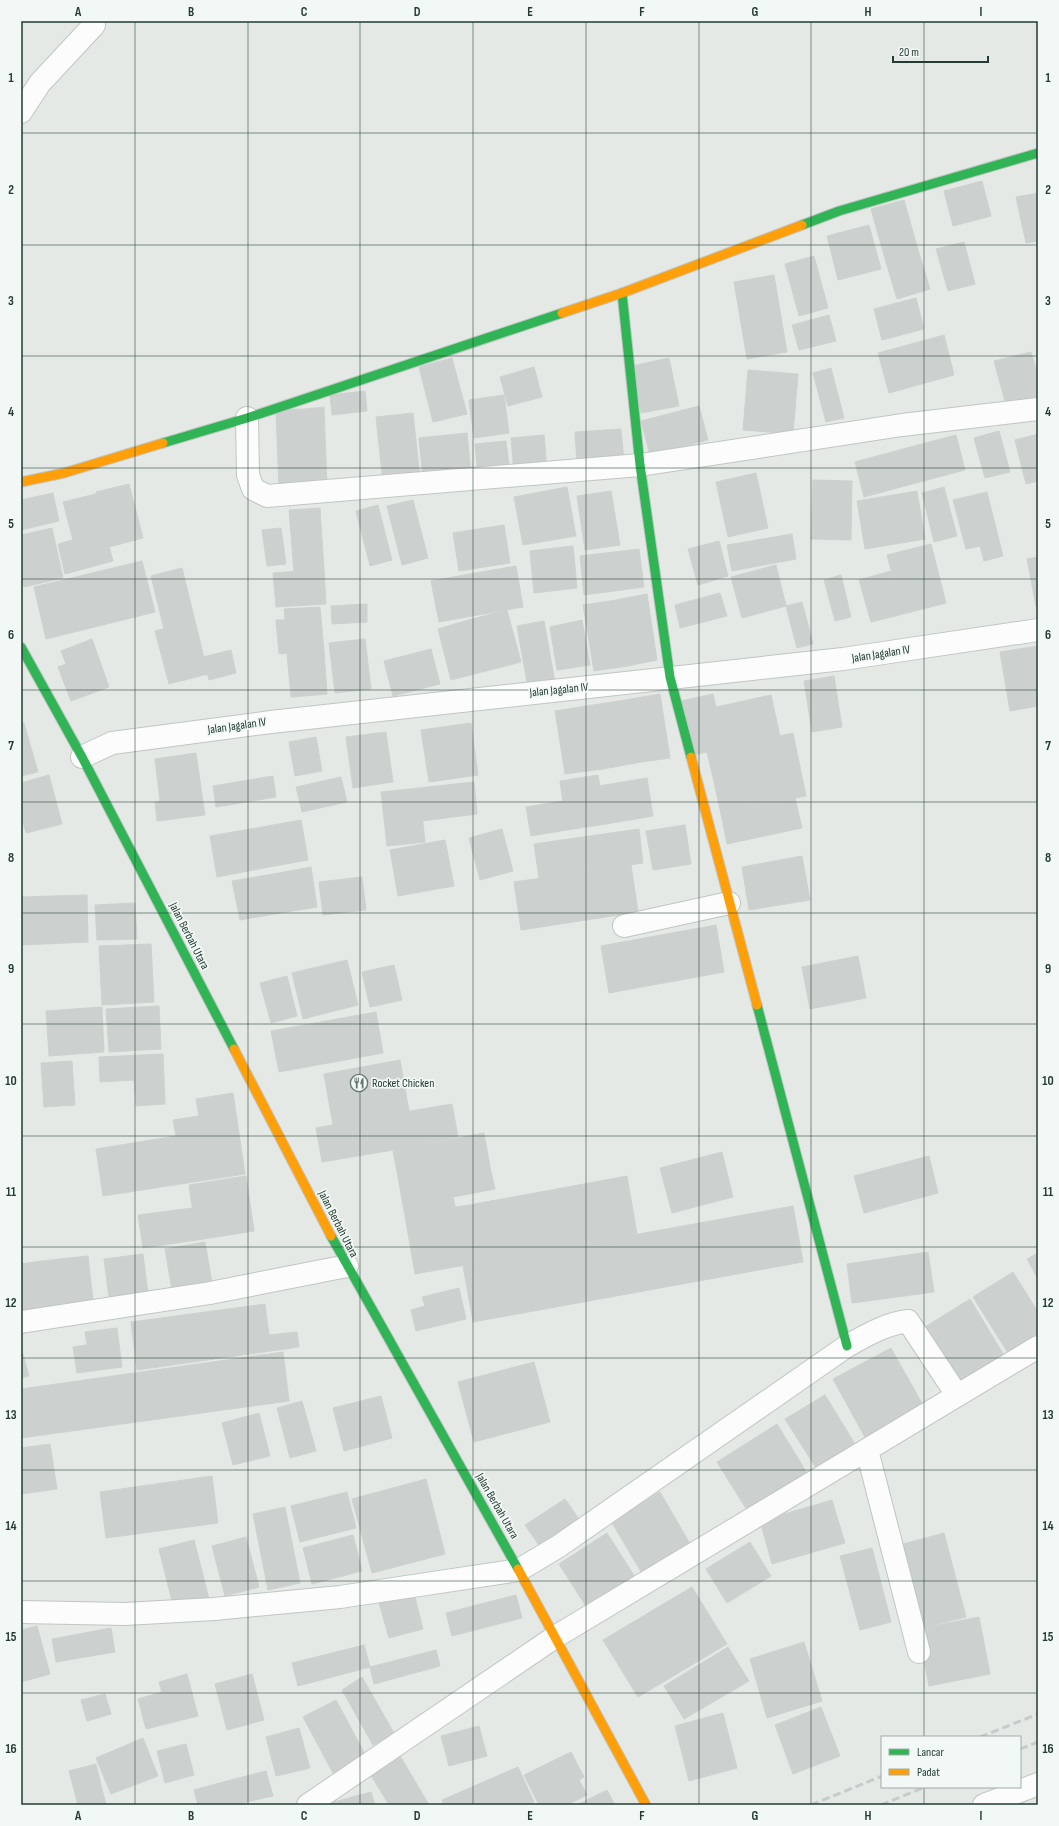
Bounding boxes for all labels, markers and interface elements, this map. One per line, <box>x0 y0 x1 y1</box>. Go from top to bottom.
text: A <box>74 4 82 20</box>
text: B <box>188 4 194 20</box>
text: C <box>301 4 308 20</box>
text: D <box>414 4 421 20</box>
text: E <box>527 4 533 20</box>
text: F <box>639 4 645 20</box>
text: G <box>752 4 759 20</box>
text: H <box>865 4 872 20</box>
text: I <box>980 4 983 20</box>
scale bar <box>893 38 988 64</box>
text: 20 m <box>899 45 919 60</box>
text: 1 <box>8 70 14 86</box>
text: 1 <box>1045 70 1051 86</box>
text: 2 <box>8 182 14 198</box>
text: 2 <box>1045 182 1051 198</box>
text: 3 <box>8 293 14 309</box>
text: 3 <box>1045 293 1051 309</box>
text: 4 <box>8 404 14 420</box>
text: 4 <box>1045 404 1051 420</box>
text: 5 <box>8 516 14 532</box>
text: 5 <box>1045 516 1051 532</box>
text: 6 <box>8 627 14 643</box>
text: 6 <box>1045 627 1051 643</box>
street label: Jalan Jagalan IV <box>850 642 912 666</box>
street label: Jalan Jagalan IV <box>528 679 590 701</box>
street label: Jalan Jagalan IV <box>206 714 268 738</box>
text: 7 <box>8 738 14 754</box>
text: 7 <box>1045 738 1051 754</box>
text: 8 <box>8 850 14 866</box>
text: 8 <box>1045 850 1051 866</box>
street label: Jalan Berbah Utara <box>165 899 212 972</box>
text: 9 <box>8 961 14 977</box>
text: 9 <box>1045 961 1051 977</box>
text: 10 <box>5 1073 17 1089</box>
restaurant icon: Rocket Chicken <box>349 1073 369 1093</box>
text: 10 <box>1042 1073 1054 1089</box>
place label: Rocket Chicken <box>372 1076 434 1091</box>
text: 11 <box>6 1184 16 1200</box>
text: 11 <box>1043 1184 1053 1200</box>
street label: Jalan Berbah Utara <box>314 1187 361 1260</box>
text: 12 <box>6 1295 17 1311</box>
text: 12 <box>1043 1295 1054 1311</box>
text: 13 <box>6 1407 17 1423</box>
text: 13 <box>1043 1407 1054 1423</box>
street label: Jalan Berbah Utara <box>472 1470 522 1542</box>
text: 14 <box>5 1518 17 1534</box>
text: 14 <box>1042 1518 1054 1534</box>
text: 15 <box>6 1629 17 1645</box>
text: 15 <box>1043 1629 1054 1645</box>
legend <box>881 1736 1021 1788</box>
text: 16 <box>5 1741 17 1757</box>
text: 16 <box>1042 1741 1054 1757</box>
text: Lancar <box>917 1745 944 1760</box>
text: Padat <box>917 1765 940 1780</box>
text: A <box>74 1808 82 1824</box>
text: B <box>188 1808 194 1824</box>
text: C <box>301 1808 308 1824</box>
text: D <box>414 1808 421 1824</box>
text: E <box>527 1808 533 1824</box>
text: F <box>639 1808 645 1824</box>
text: G <box>752 1808 759 1824</box>
text: H <box>865 1808 872 1824</box>
text: I <box>980 1808 983 1824</box>

